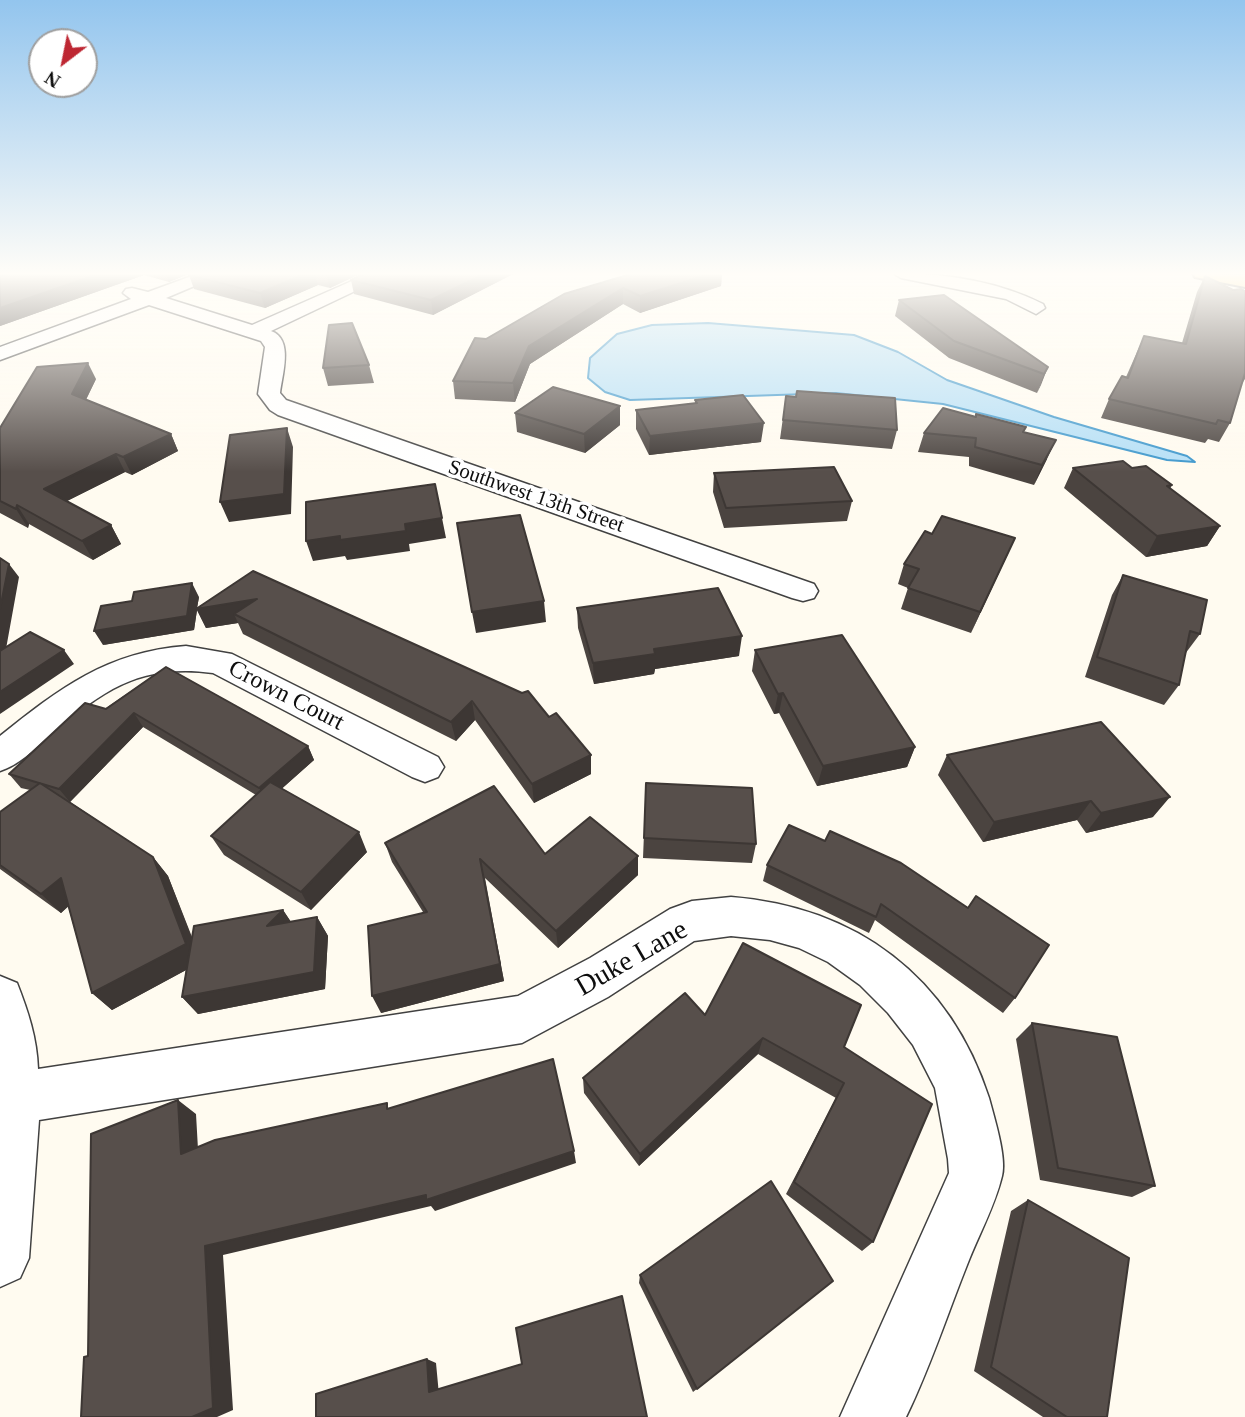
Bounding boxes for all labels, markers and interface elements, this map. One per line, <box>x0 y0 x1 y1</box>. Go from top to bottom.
north arrow <box>28 28 98 98</box>
text: N <box>41 67 64 92</box>
street label: Southwest 13th Street <box>445 455 627 539</box>
street label: Crown Court <box>223 655 349 737</box>
street label: Duke Lane <box>570 914 694 1004</box>

